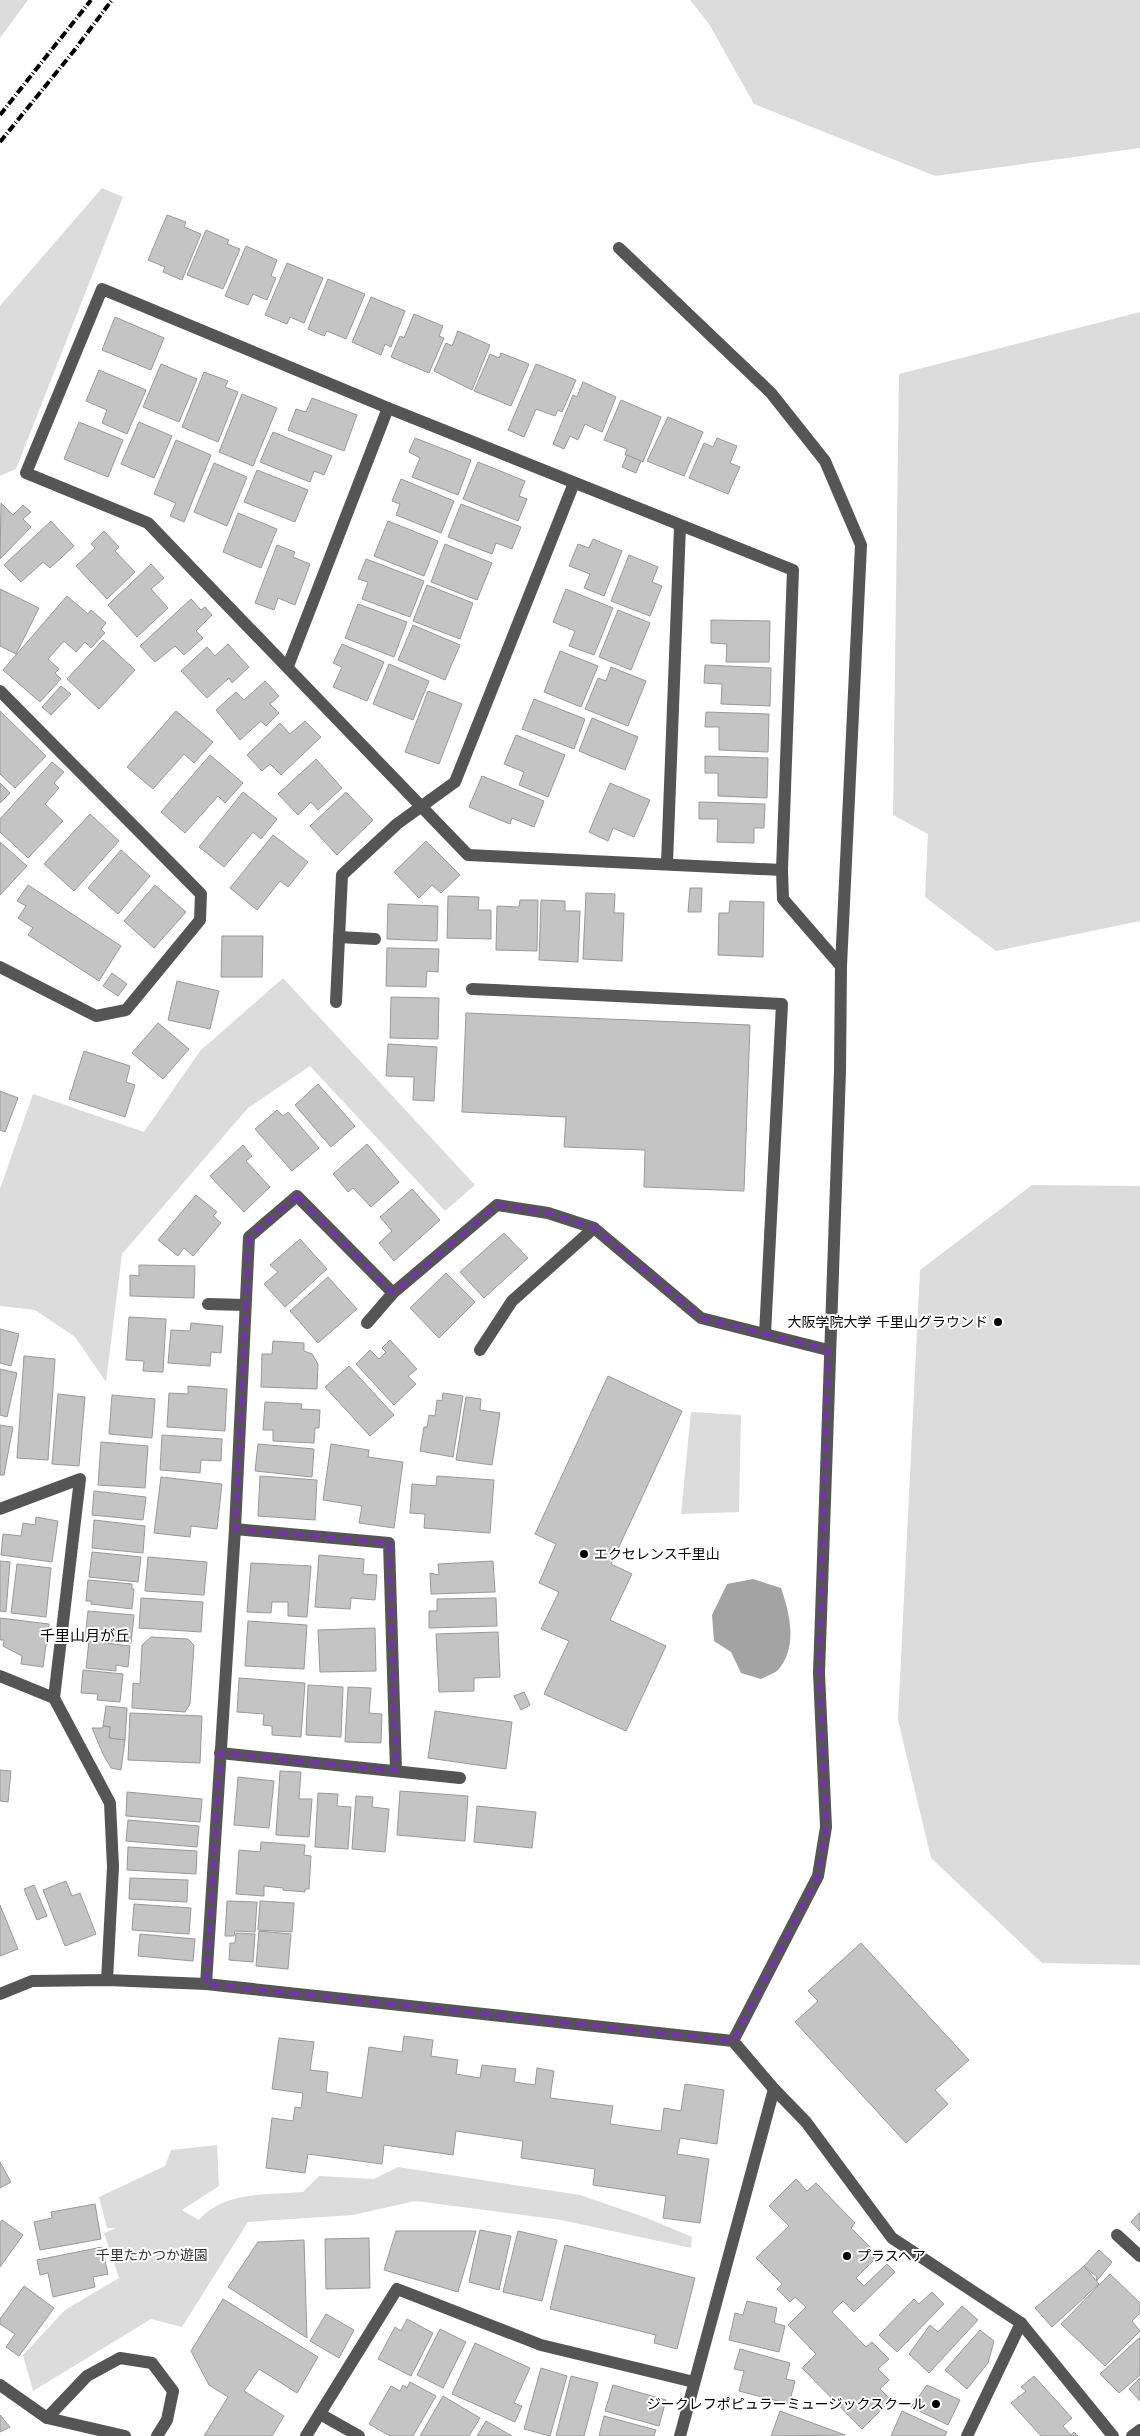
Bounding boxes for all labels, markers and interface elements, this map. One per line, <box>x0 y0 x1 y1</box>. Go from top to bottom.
place label: 大阪学院大学 千里山グラウンド <box>788 1314 988 1330</box>
marker: 大阪学院大学 千里山グラウンド <box>992 1316 1004 1328</box>
place label: エクセレンス千里山 <box>594 1546 720 1562</box>
marker: エクセレンス千里山 <box>578 1548 590 1560</box>
district label: 千里山月が丘 <box>40 1627 130 1645</box>
park label: 千里たかつか遊園 <box>96 2247 208 2263</box>
place label: プラスヘア <box>857 2248 926 2264</box>
marker: プラスヘア <box>841 2250 853 2262</box>
place label: ジークレフポピュラーミュージックスクール <box>647 2396 926 2412</box>
marker: ジークレフポピュラーミュージックスクール <box>930 2398 942 2410</box>

